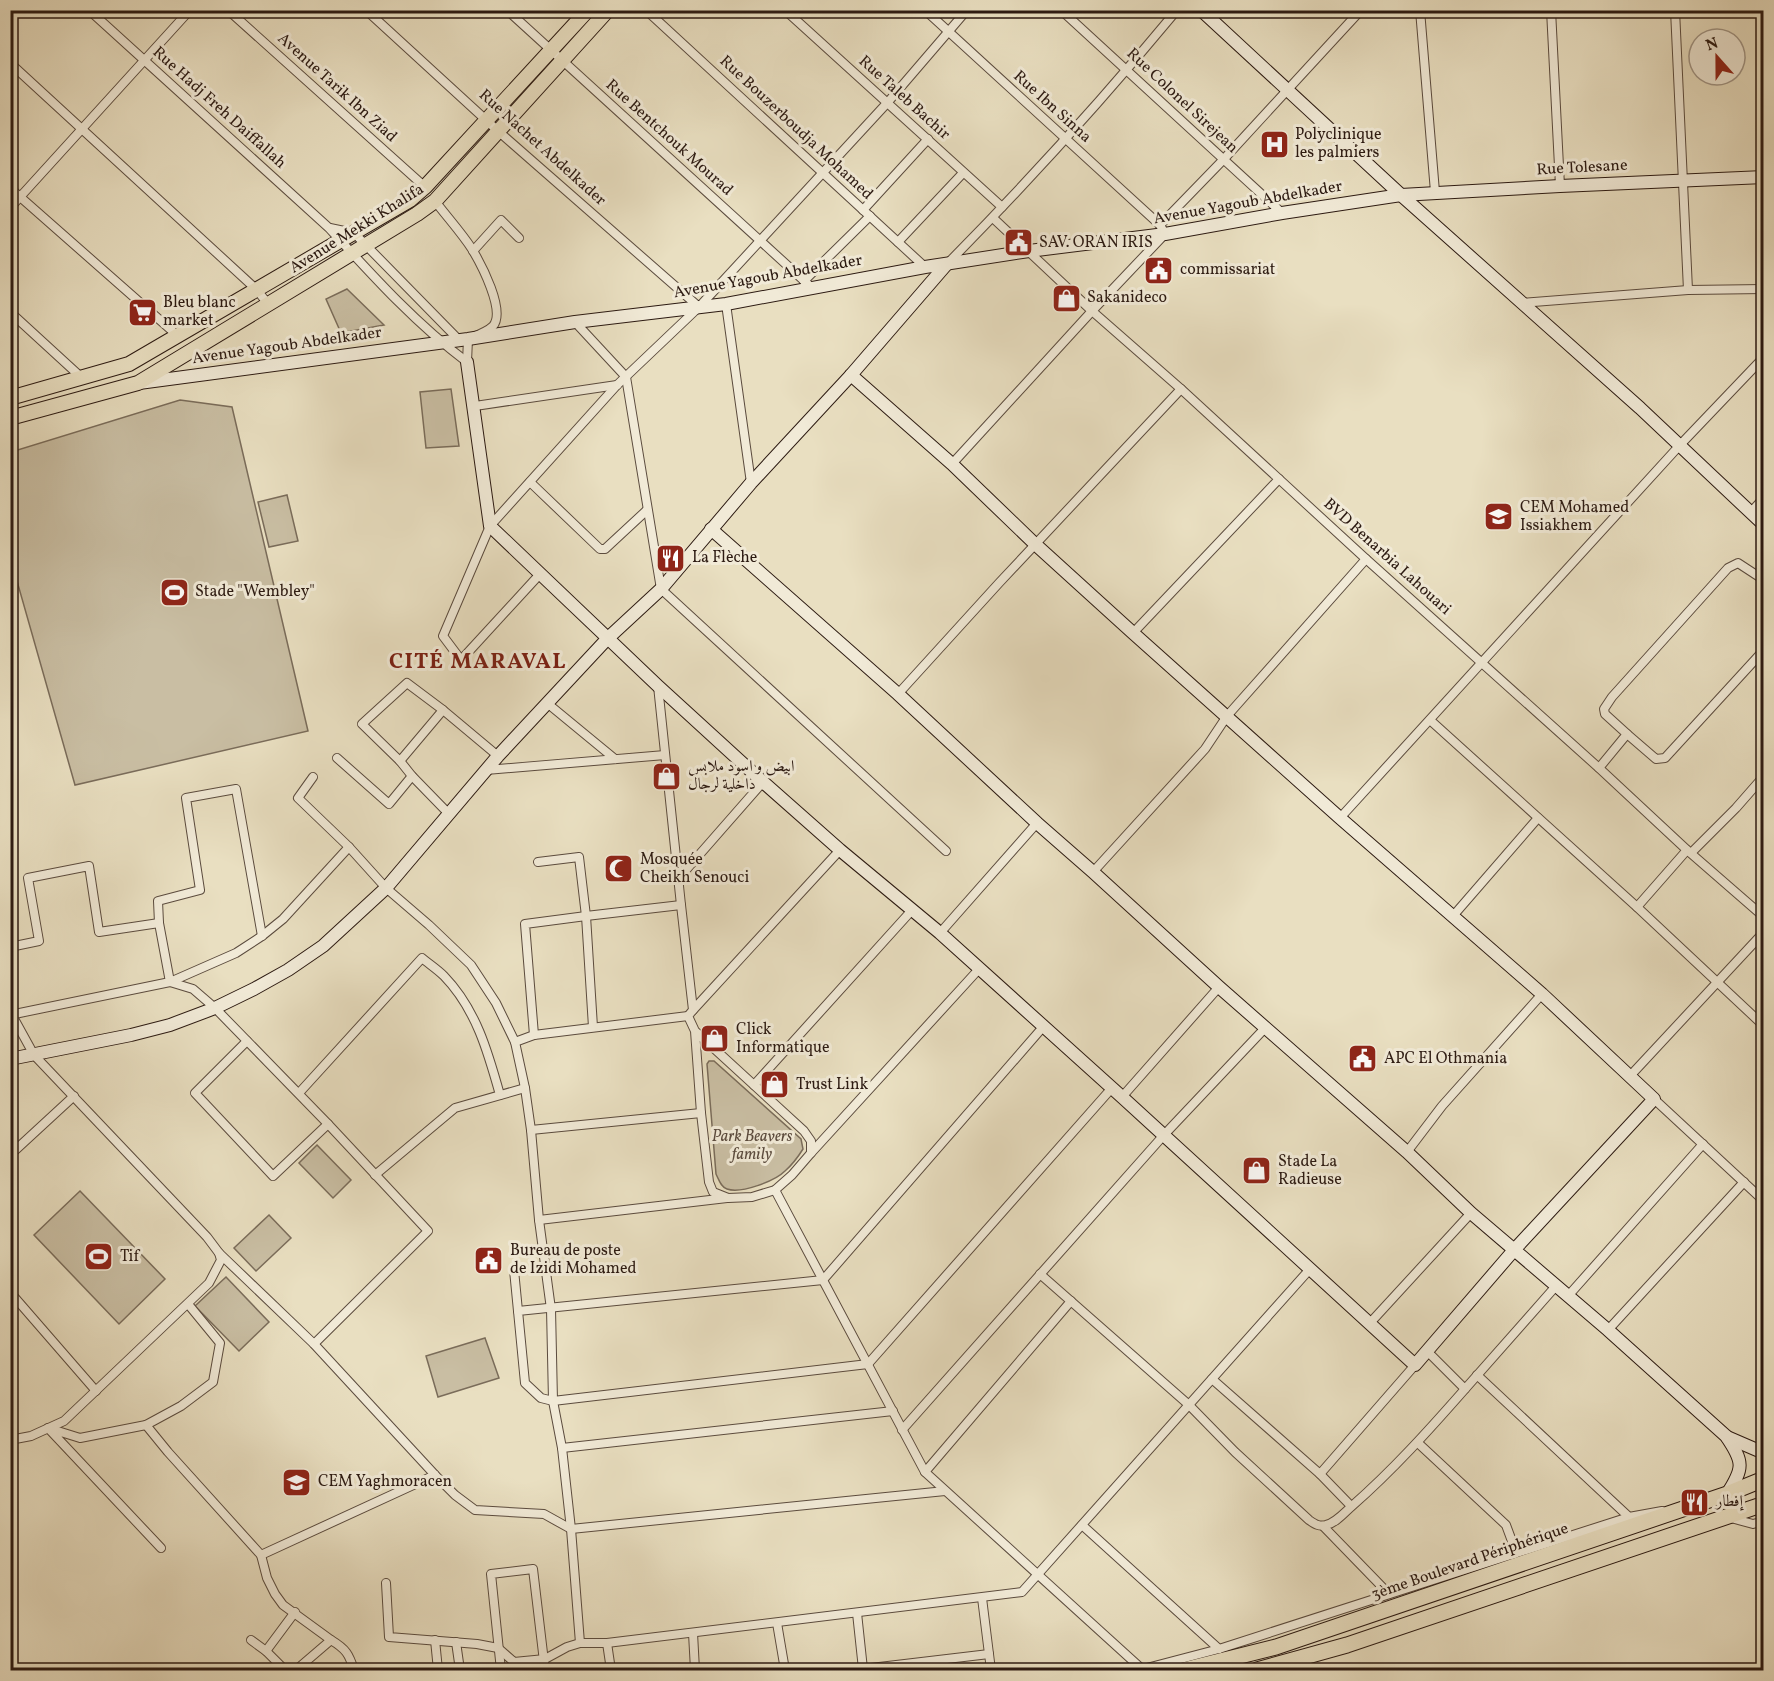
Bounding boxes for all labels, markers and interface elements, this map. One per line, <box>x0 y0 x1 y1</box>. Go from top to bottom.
north arrow <box>1687 27 1747 87</box>
street label: Avenue Tarik Ibn Ziad <box>272 28 402 148</box>
text: N <box>1703 32 1722 57</box>
street label: Rue Hadj Freh Daiffallah <box>147 42 291 174</box>
street label: Rue Colonel Sirejean <box>1121 43 1243 159</box>
street label: Rue Bouzerboudja Mohamed <box>714 51 878 205</box>
street label: Rue Taleb Bachir <box>853 51 955 145</box>
street label: Rue Ibn Sinna <box>1008 66 1096 148</box>
street label: Rue Bentchouk Mourad <box>600 75 738 201</box>
street label: Rue Nachet Abdelkader <box>473 85 611 211</box>
place label: Polyclinique les palmiers <box>1295 124 1382 164</box>
hospital icon: Polyclinique les palmiers <box>1258 128 1290 160</box>
street label: Rue Tolesane <box>1536 155 1628 181</box>
street label: Avenue Yagoub Abdelkader <box>1152 176 1344 230</box>
street label: Avenue Mekki Khalifa <box>286 179 428 279</box>
public building icon: SAV. ORAN IRIS <box>1002 227 1034 259</box>
place label: SAV. ORAN IRIS <box>1039 232 1153 254</box>
street label: Avenue Yagoub Abdelkader <box>672 250 864 304</box>
public building icon: commissariat <box>1143 254 1175 286</box>
place label: commissariat <box>1180 259 1276 281</box>
shop icon: Sakanideco <box>1050 282 1082 314</box>
place label: Sakanideco <box>1087 287 1167 309</box>
place label: Bleu blanc market <box>163 292 236 332</box>
supermarket icon: Bleu blanc market <box>126 296 158 328</box>
street label: Avenue Yagoub Abdelkader <box>191 322 383 370</box>
street label: BVD Benarbia Lahouari <box>1318 494 1456 621</box>
place label: CEM Mohamed Issiakhem <box>1520 497 1629 537</box>
school or university icon: CEM Mohamed Issiakhem <box>1483 501 1515 533</box>
restaurant icon: La Flèche <box>655 542 687 574</box>
place label: La Flèche <box>692 547 757 569</box>
sports icon: Stade "Wembley" <box>158 576 190 608</box>
place label: Stade "Wembley" <box>195 581 315 603</box>
district label: CITÉ MARAVAL <box>389 647 567 678</box>
place label: ابيض و اسود ملابس داخلية لرجال <box>688 756 794 796</box>
shop icon: ابيض و اسود ملابس داخلية لرجال <box>651 760 683 792</box>
place label: Mosquée Cheikh Senouci <box>640 849 749 889</box>
mosque icon: Mosquée Cheikh Senouci <box>603 853 635 885</box>
place label: Click Informatique <box>736 1019 830 1059</box>
shop icon: Click Informatique <box>699 1023 731 1055</box>
public building icon: APC El Othmania <box>1347 1043 1379 1075</box>
place label: APC El Othmania <box>1384 1048 1507 1070</box>
shop icon: Trust Link <box>759 1069 791 1101</box>
place label: Trust Link <box>796 1074 868 1096</box>
park label: Park Beavers family <box>712 1126 792 1166</box>
place label: Stade La Radieuse <box>1278 1151 1342 1191</box>
shop icon: Stade La Radieuse <box>1241 1155 1273 1187</box>
place label: Bureau de poste de Izidi Mohamed <box>510 1240 637 1280</box>
sports icon: Tif <box>83 1241 115 1273</box>
public building icon: Bureau de poste de Izidi Mohamed <box>473 1244 505 1276</box>
place label: Tif <box>120 1246 140 1268</box>
school or university icon: CEM Yaghmoracen <box>281 1466 313 1498</box>
place label: CEM Yaghmoracen <box>318 1471 452 1493</box>
restaurant icon: إفطار <box>1679 1486 1711 1518</box>
place label: إفطار <box>1714 1491 1745 1513</box>
street label: 3ème Boulevard Périphérique <box>1369 1518 1571 1606</box>

